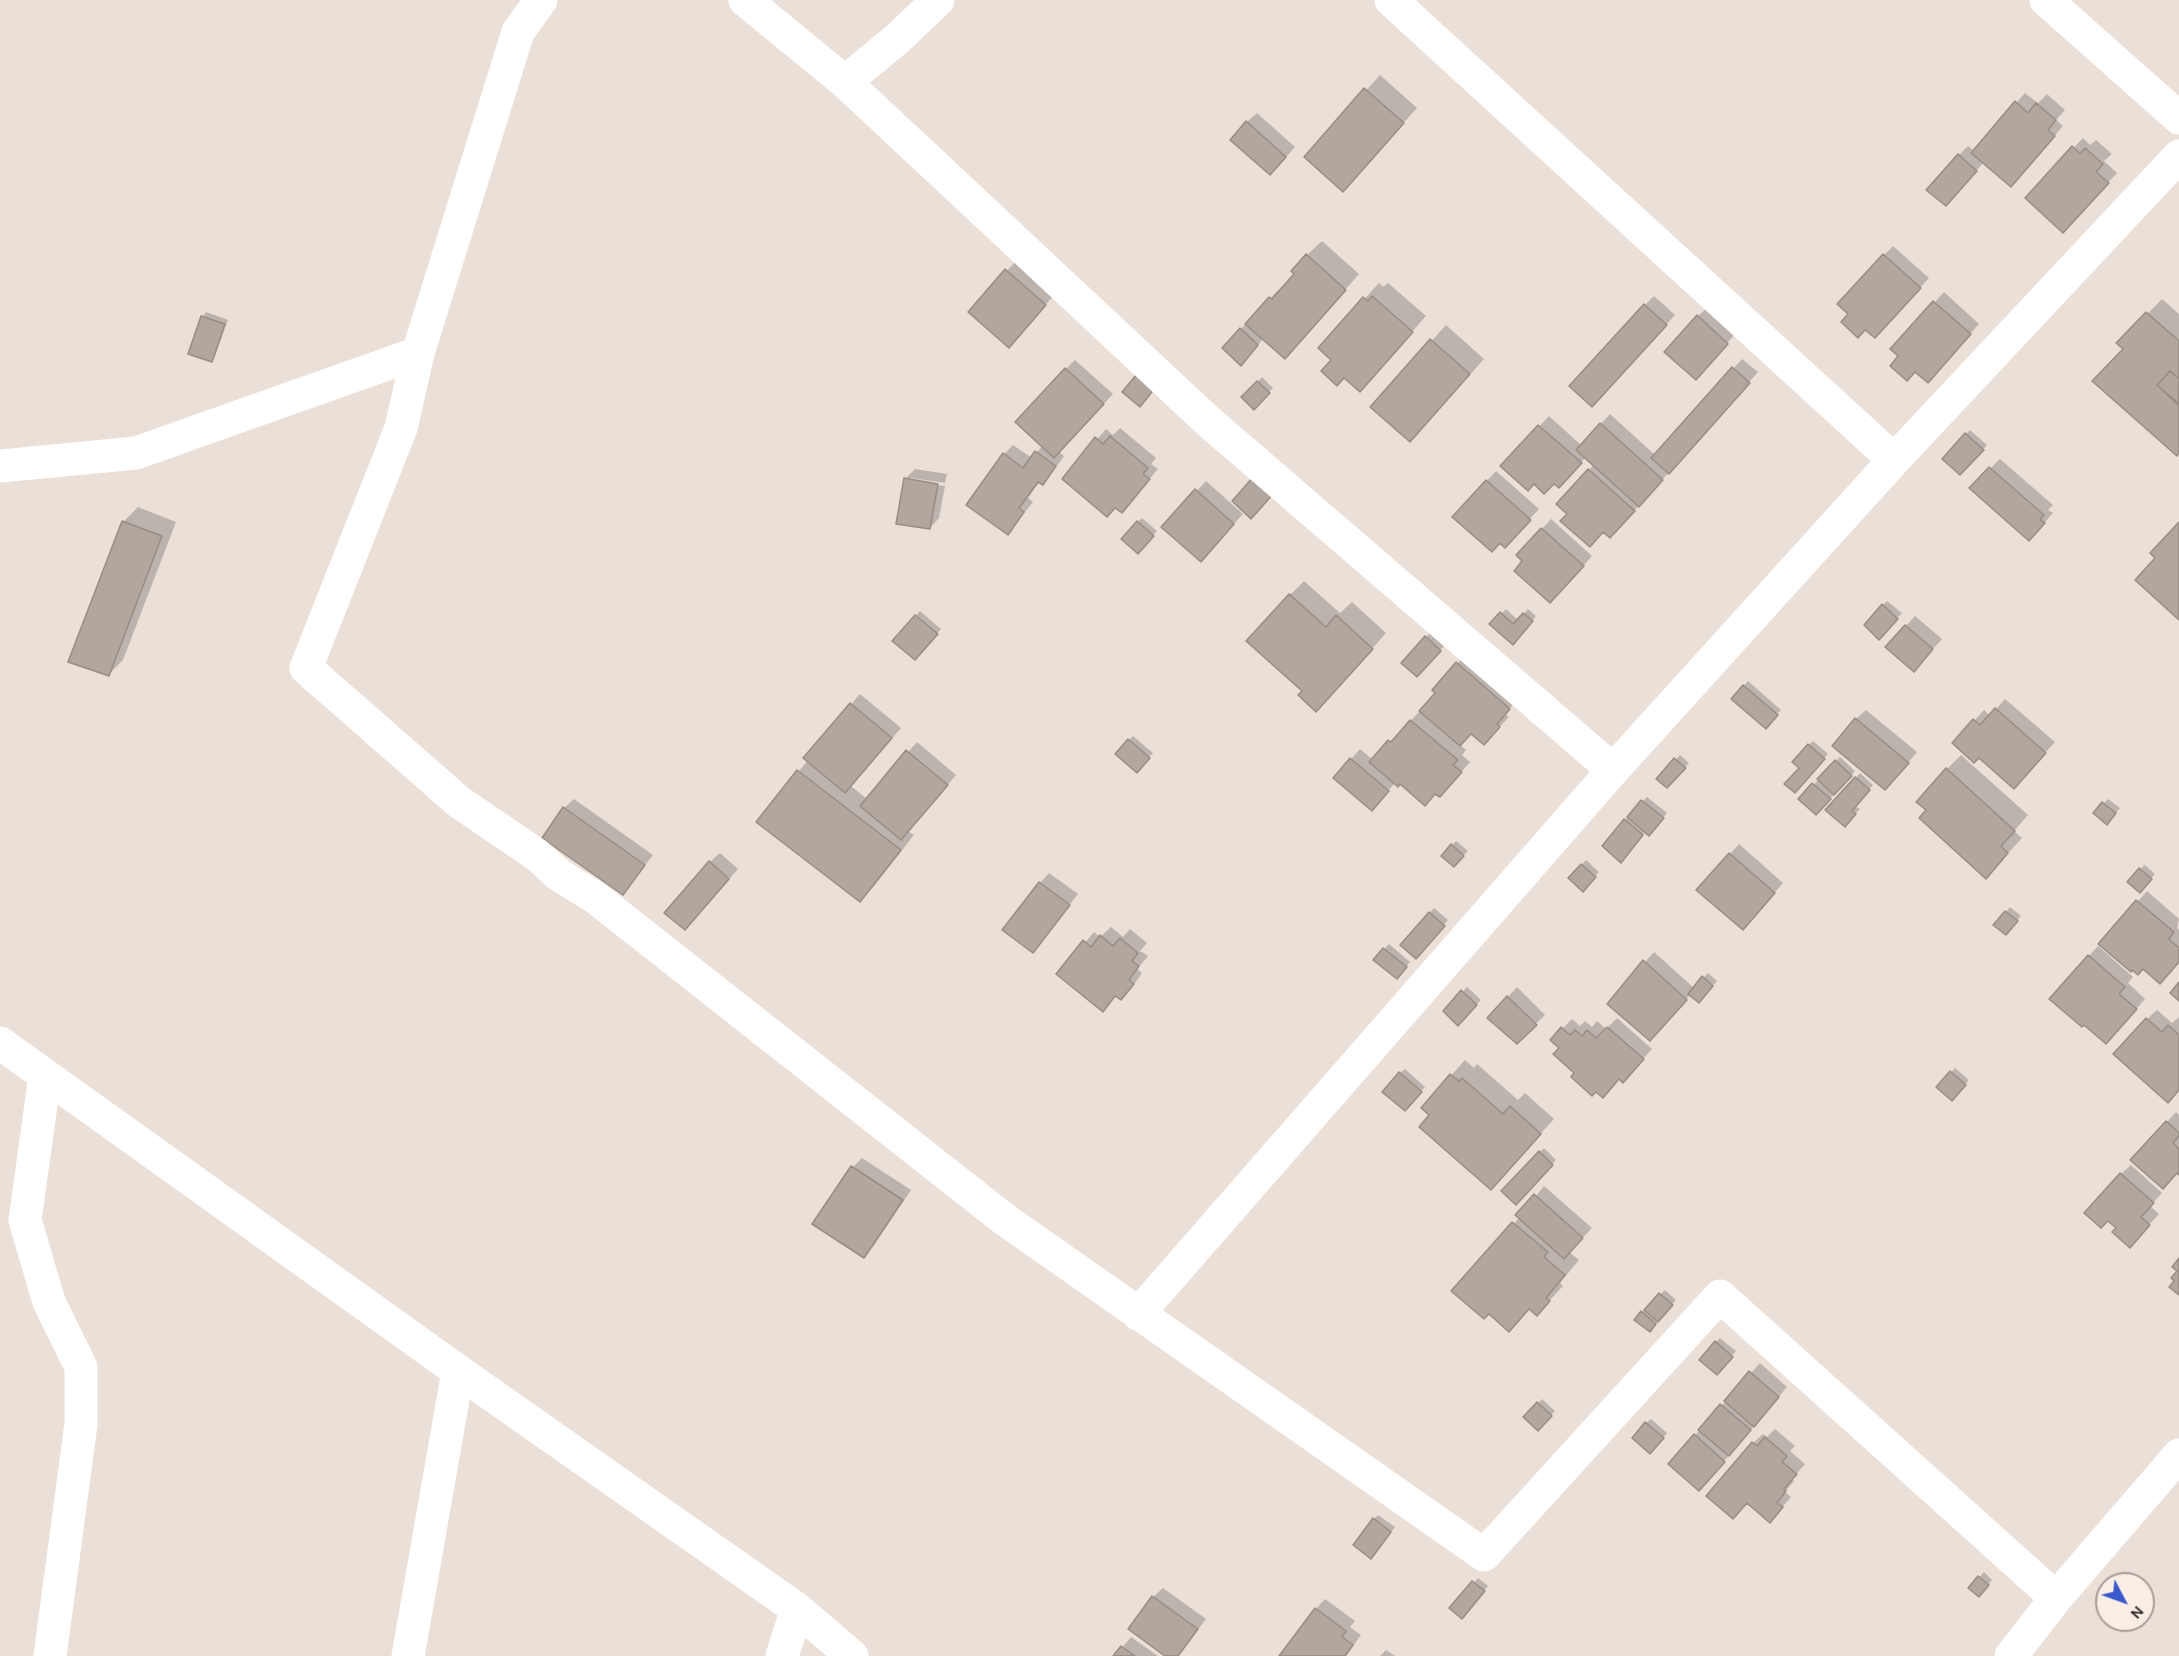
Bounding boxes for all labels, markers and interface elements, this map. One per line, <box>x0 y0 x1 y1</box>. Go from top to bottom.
north arrow <box>2095 1572 2155 1632</box>
text: N <box>2127 1602 2148 1623</box>

